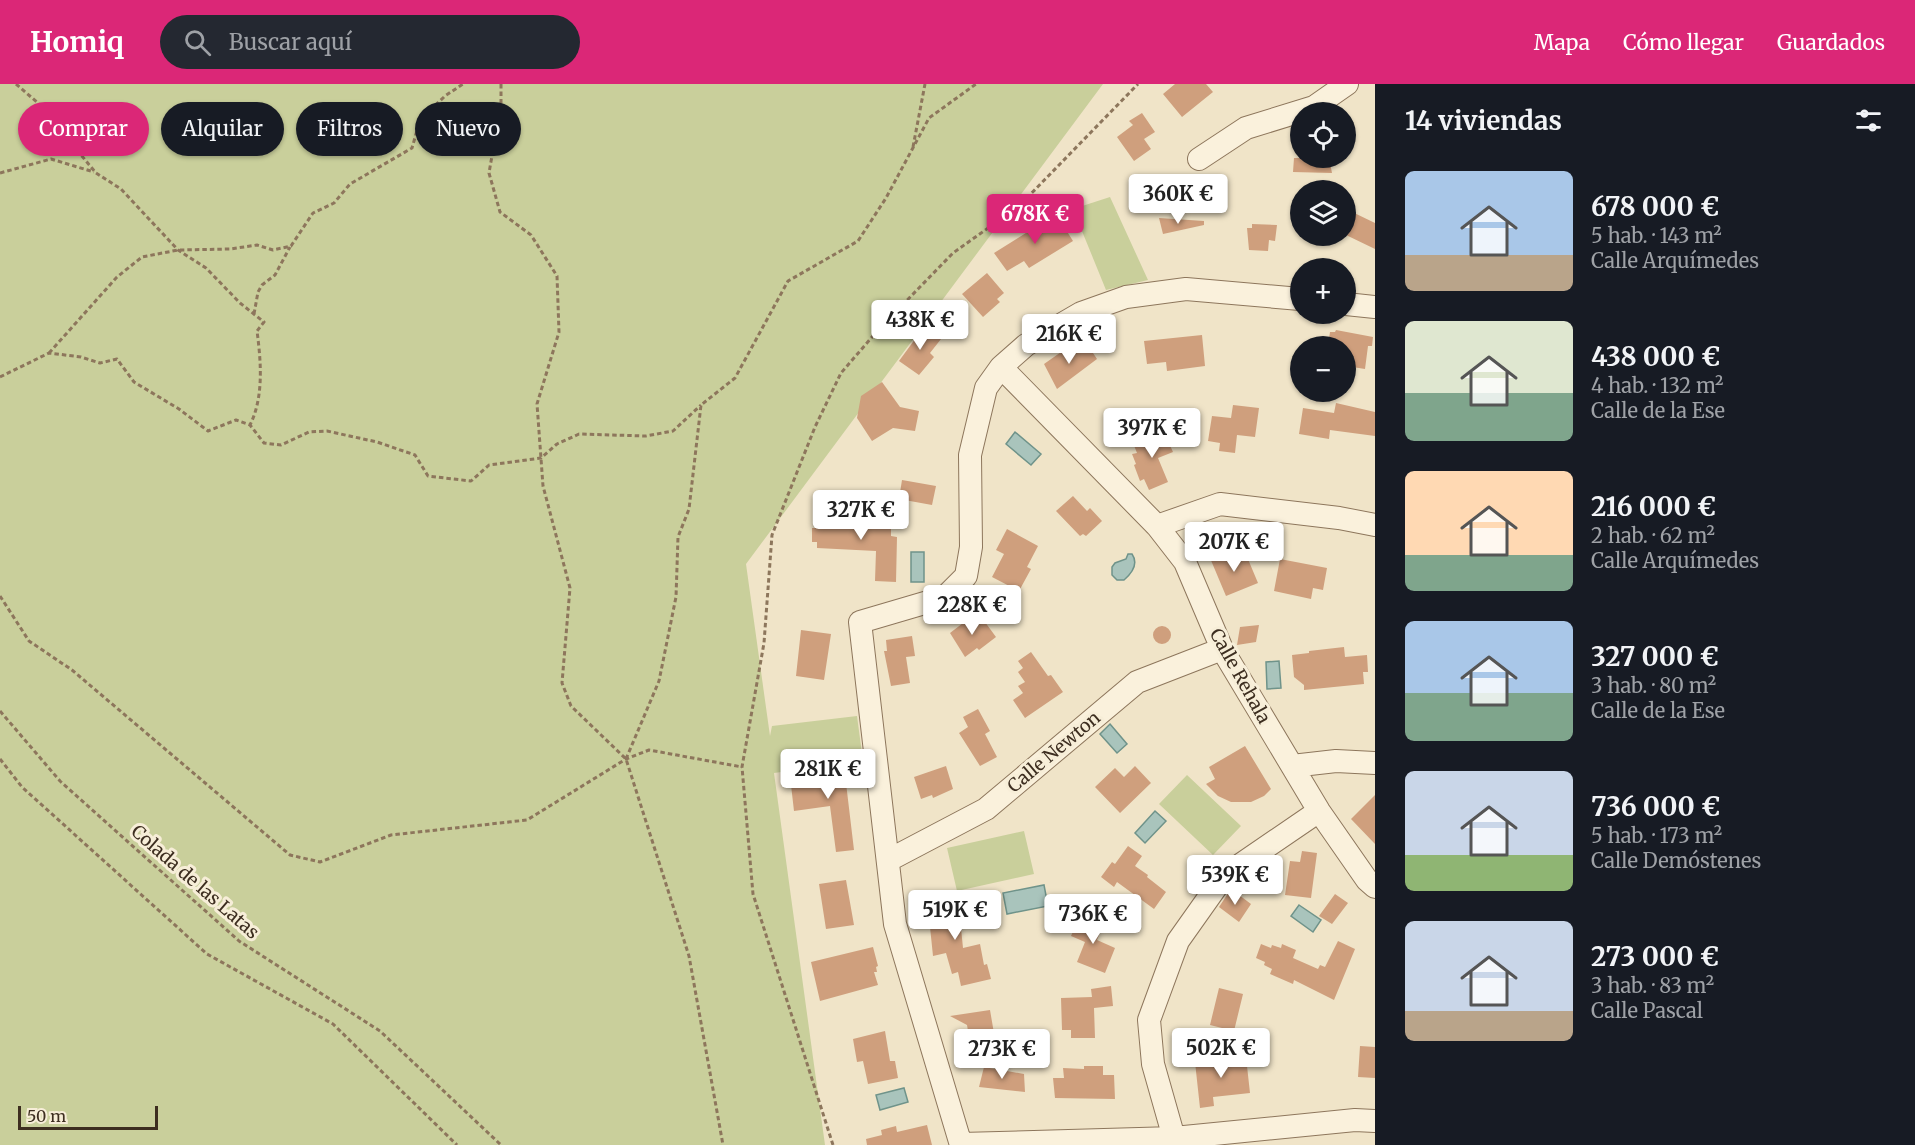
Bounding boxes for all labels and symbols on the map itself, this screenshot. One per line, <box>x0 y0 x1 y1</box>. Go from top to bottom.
pin: 360K € <box>1129 174 1227 225</box>
pin: 678K € <box>986 194 1084 245</box>
pin: 438K € <box>871 300 969 351</box>
pin: 216K € <box>1020 314 1118 365</box>
pin: 397K € <box>1103 408 1201 459</box>
pin: 327K € <box>812 490 910 541</box>
pin: 207K € <box>1185 522 1283 573</box>
pin: 228K € <box>923 585 1021 636</box>
street label: Calle Rehala <box>1205 624 1276 728</box>
street label: Calle Newton <box>1002 706 1105 797</box>
pin: 281K € <box>779 749 877 800</box>
street label: Colada de las Latas <box>127 820 264 944</box>
pin: 539K € <box>1186 855 1284 906</box>
pin: 519K € <box>906 890 1004 941</box>
pin: 736K € <box>1044 894 1142 945</box>
pin: 502K € <box>1172 1028 1270 1079</box>
pin: 273K € <box>953 1029 1051 1080</box>
scale bar <box>18 1103 158 1130</box>

